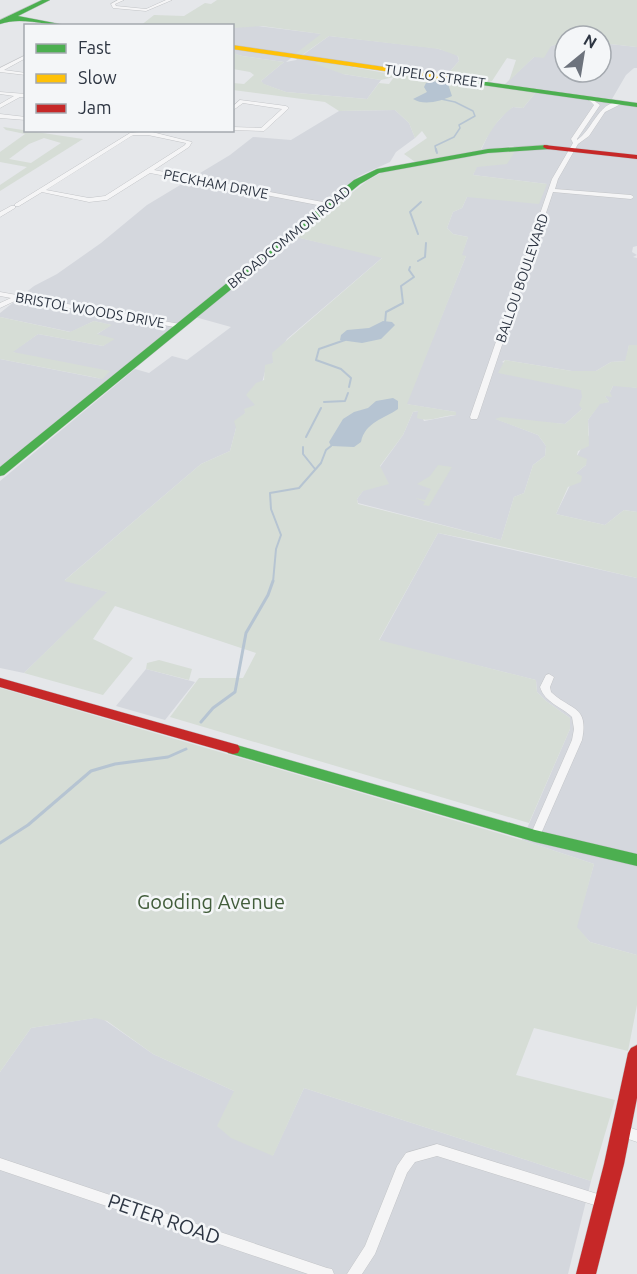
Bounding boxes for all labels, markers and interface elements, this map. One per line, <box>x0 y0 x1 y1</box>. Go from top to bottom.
legend <box>24 24 234 132</box>
north arrow <box>553 24 613 84</box>
text: N <box>581 30 600 52</box>
text: Fast <box>78 37 111 57</box>
street label: TUPELO STREET <box>384 61 487 91</box>
text: Slow <box>78 67 117 87</box>
text: Jam <box>78 97 112 117</box>
street label: PECKHAM DRIVE <box>162 166 270 202</box>
street label: BROADCOMMON ROAD <box>224 182 354 291</box>
street label: BALLOU BOULEVARD <box>492 211 552 345</box>
street label: BRISTOL WOODS DRIVE <box>14 289 166 331</box>
park label: Gooding Avenue <box>137 890 285 913</box>
street label: PETER ROAD <box>105 1189 223 1249</box>

